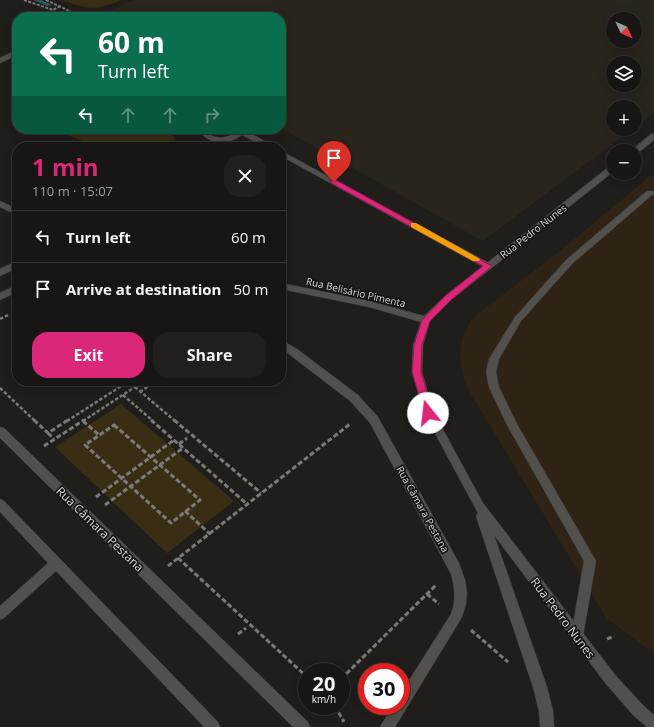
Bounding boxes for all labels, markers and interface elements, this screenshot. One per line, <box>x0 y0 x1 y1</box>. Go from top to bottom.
north arrow <box>606 12 642 48</box>
map controls <box>606 12 642 180</box>
text: 60 m <box>98 23 165 61</box>
icon: left <box>32 28 84 80</box>
button: layers <box>606 56 642 92</box>
text: Turn left <box>98 59 169 83</box>
button: + <box>606 100 642 136</box>
icon: left <box>75 104 97 126</box>
icon: ahead <box>117 104 139 126</box>
icon: ahead <box>159 104 181 126</box>
icon: right <box>201 104 223 126</box>
pin <box>317 141 351 182</box>
button: − <box>606 144 642 180</box>
icon: arrive <box>323 147 345 169</box>
text: 1 min <box>32 150 99 183</box>
button: close <box>224 155 266 197</box>
text: 110 m · 15:07 <box>32 182 113 200</box>
street label: Rua Pedro Nunes <box>497 200 569 261</box>
icon: left <box>32 226 54 248</box>
text: Turn left <box>66 227 131 247</box>
text: 60 m <box>231 227 266 247</box>
street label: Rua Belisário Pimenta <box>305 274 407 310</box>
icon: arrive <box>32 278 54 300</box>
text: Arrive at destination <box>66 279 221 299</box>
text: 50 m <box>233 279 268 299</box>
button: Exit <box>32 332 145 378</box>
button: Share <box>153 332 266 378</box>
position arrow <box>407 392 449 434</box>
street label: Rua Câmara Pestana <box>393 463 453 555</box>
street label: Rua Câmara Pestana <box>52 483 148 575</box>
street label: Rua Pedro Nunes <box>527 574 599 662</box>
speed limit sign: 30 <box>358 663 410 715</box>
text: 20 <box>313 670 335 697</box>
text: km/h <box>312 692 336 706</box>

